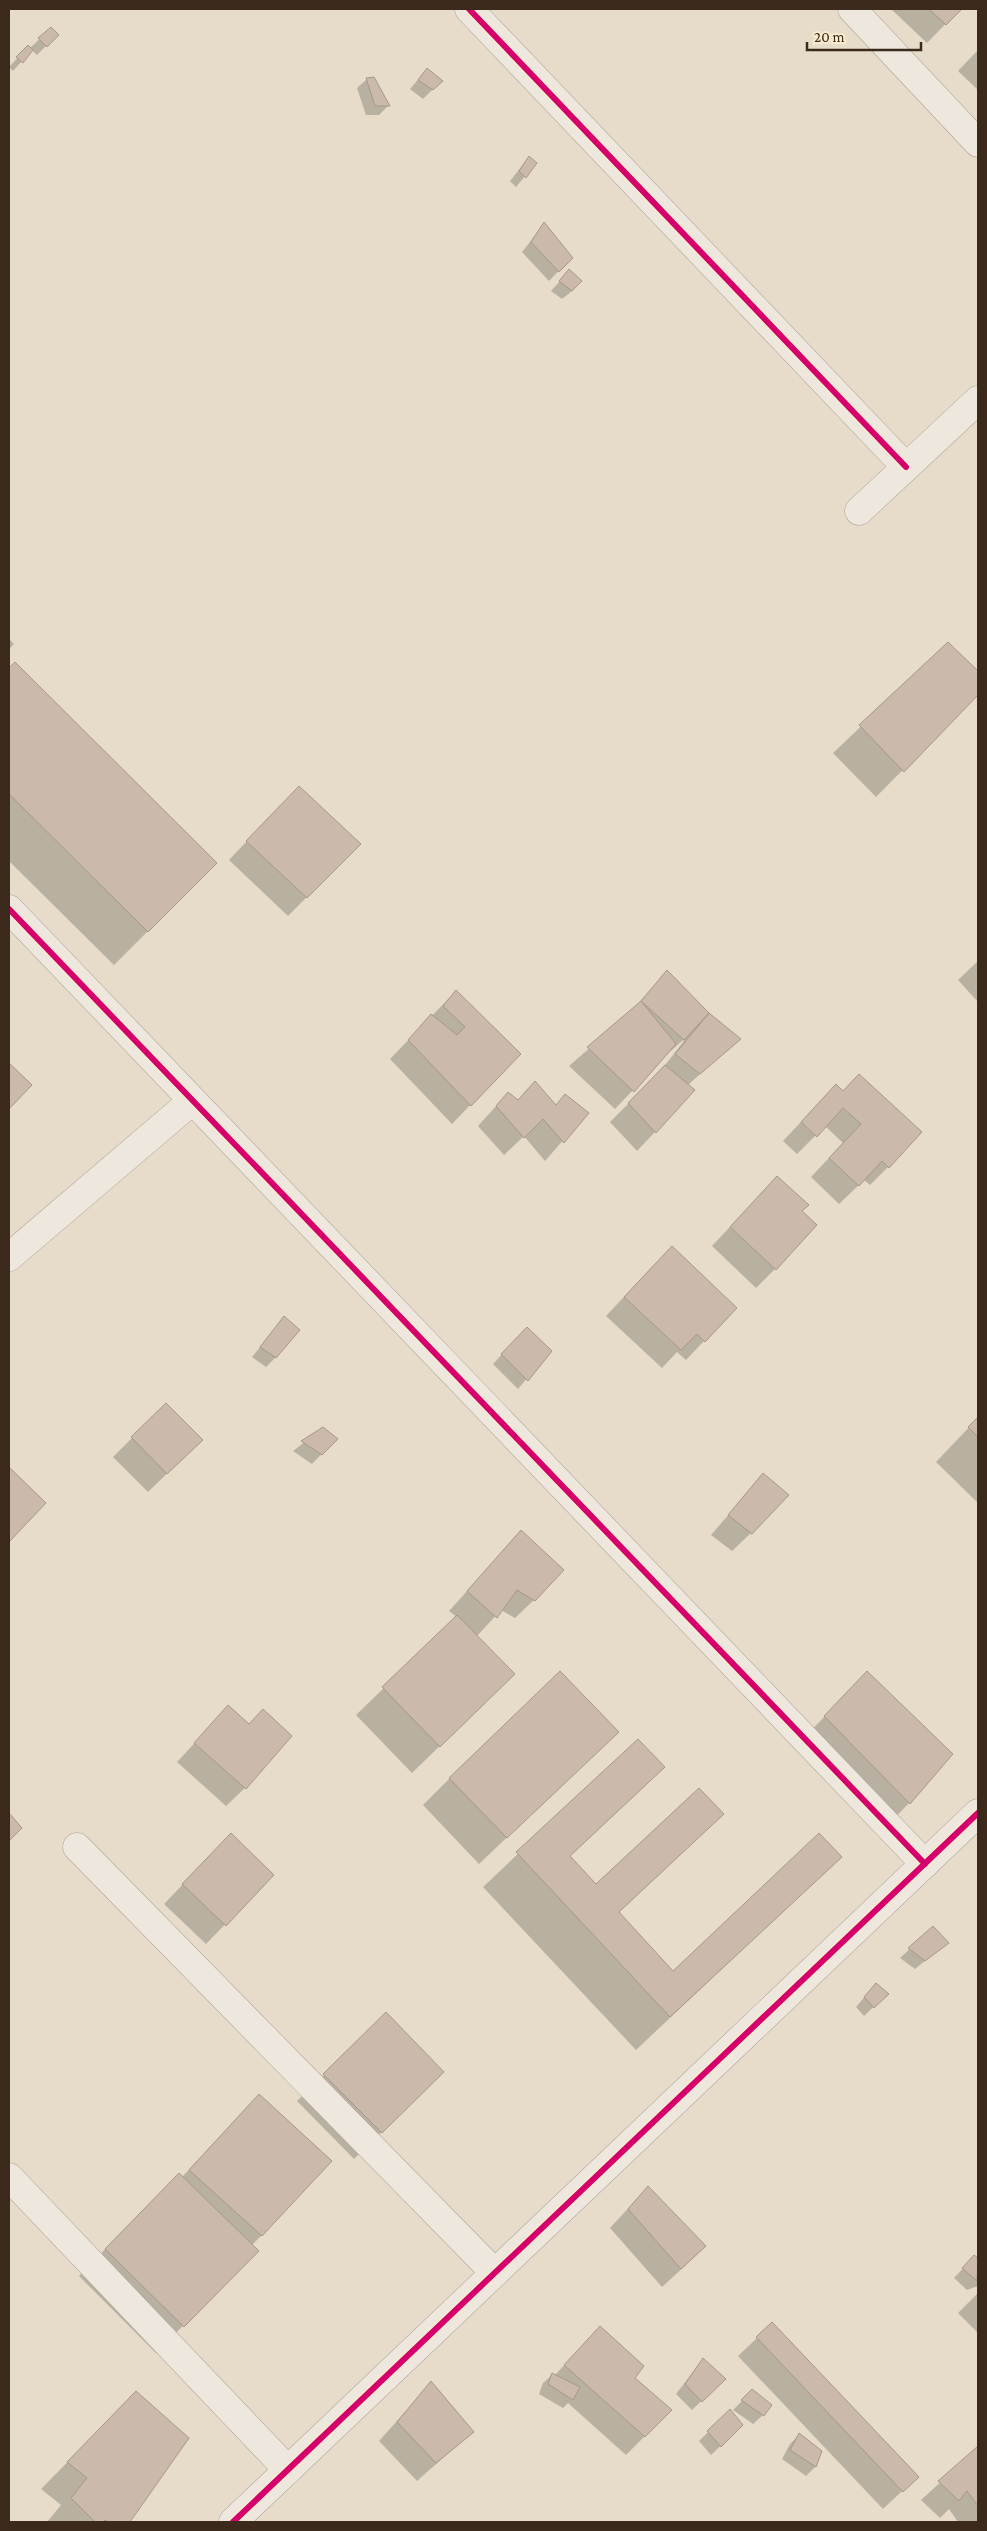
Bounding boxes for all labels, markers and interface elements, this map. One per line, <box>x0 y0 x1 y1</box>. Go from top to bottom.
scale bar <box>807 20 921 52</box>
text: 20 m <box>814 29 845 45</box>

